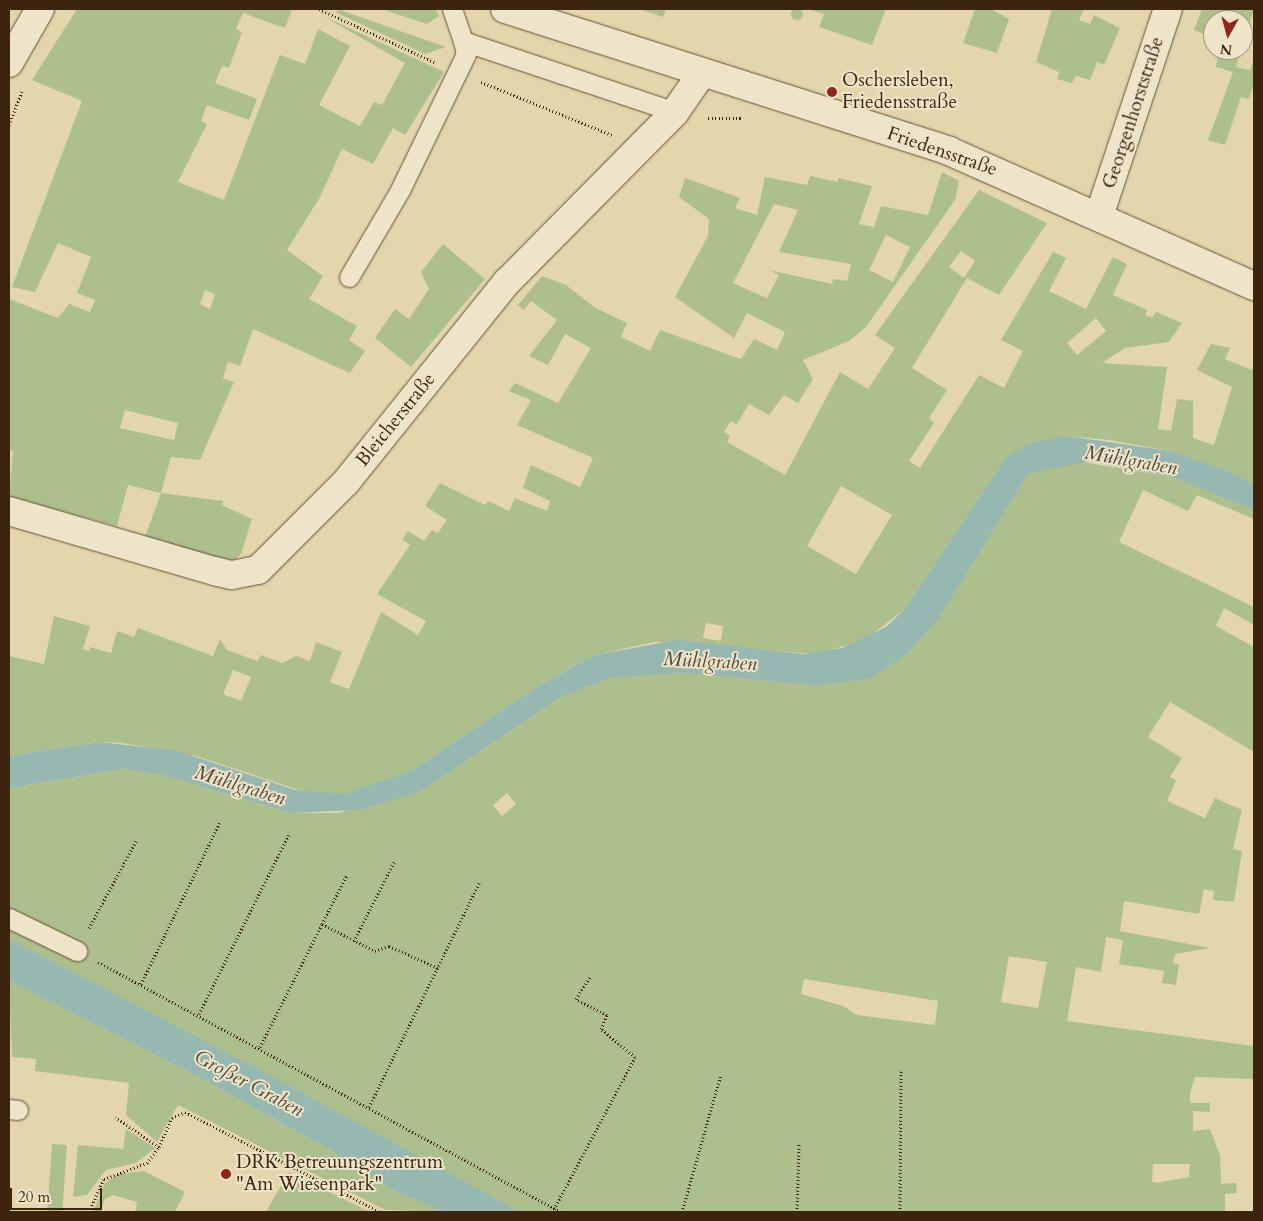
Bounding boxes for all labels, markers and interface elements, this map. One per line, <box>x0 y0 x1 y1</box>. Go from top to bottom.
north arrow <box>1203 10 1253 60</box>
street label: Georgenhorststraße <box>1099 34 1169 192</box>
text: N <box>1219 39 1233 60</box>
place label: Oschersleben, Friedensstraße <box>842 70 957 114</box>
marker: Oschersleben, Friedensstraße <box>826 86 838 98</box>
street label: Friedensstraße <box>884 122 1000 182</box>
street label: Bleicherstraße <box>351 369 441 471</box>
water label: Mühlgraben <box>1083 440 1179 480</box>
water label: Mühlgraben <box>663 647 757 675</box>
water label: Mühlgraben <box>192 760 288 810</box>
water label: Großer Graben <box>191 1044 307 1122</box>
place label: DRK Betreuungszentrum "Am Wiesenpark" <box>236 1152 443 1196</box>
marker: DRK Betreuungszentrum "Am Wiesenpark" <box>220 1168 232 1180</box>
scale bar <box>12 1178 105 1210</box>
text: 20 m <box>18 1187 50 1207</box>

